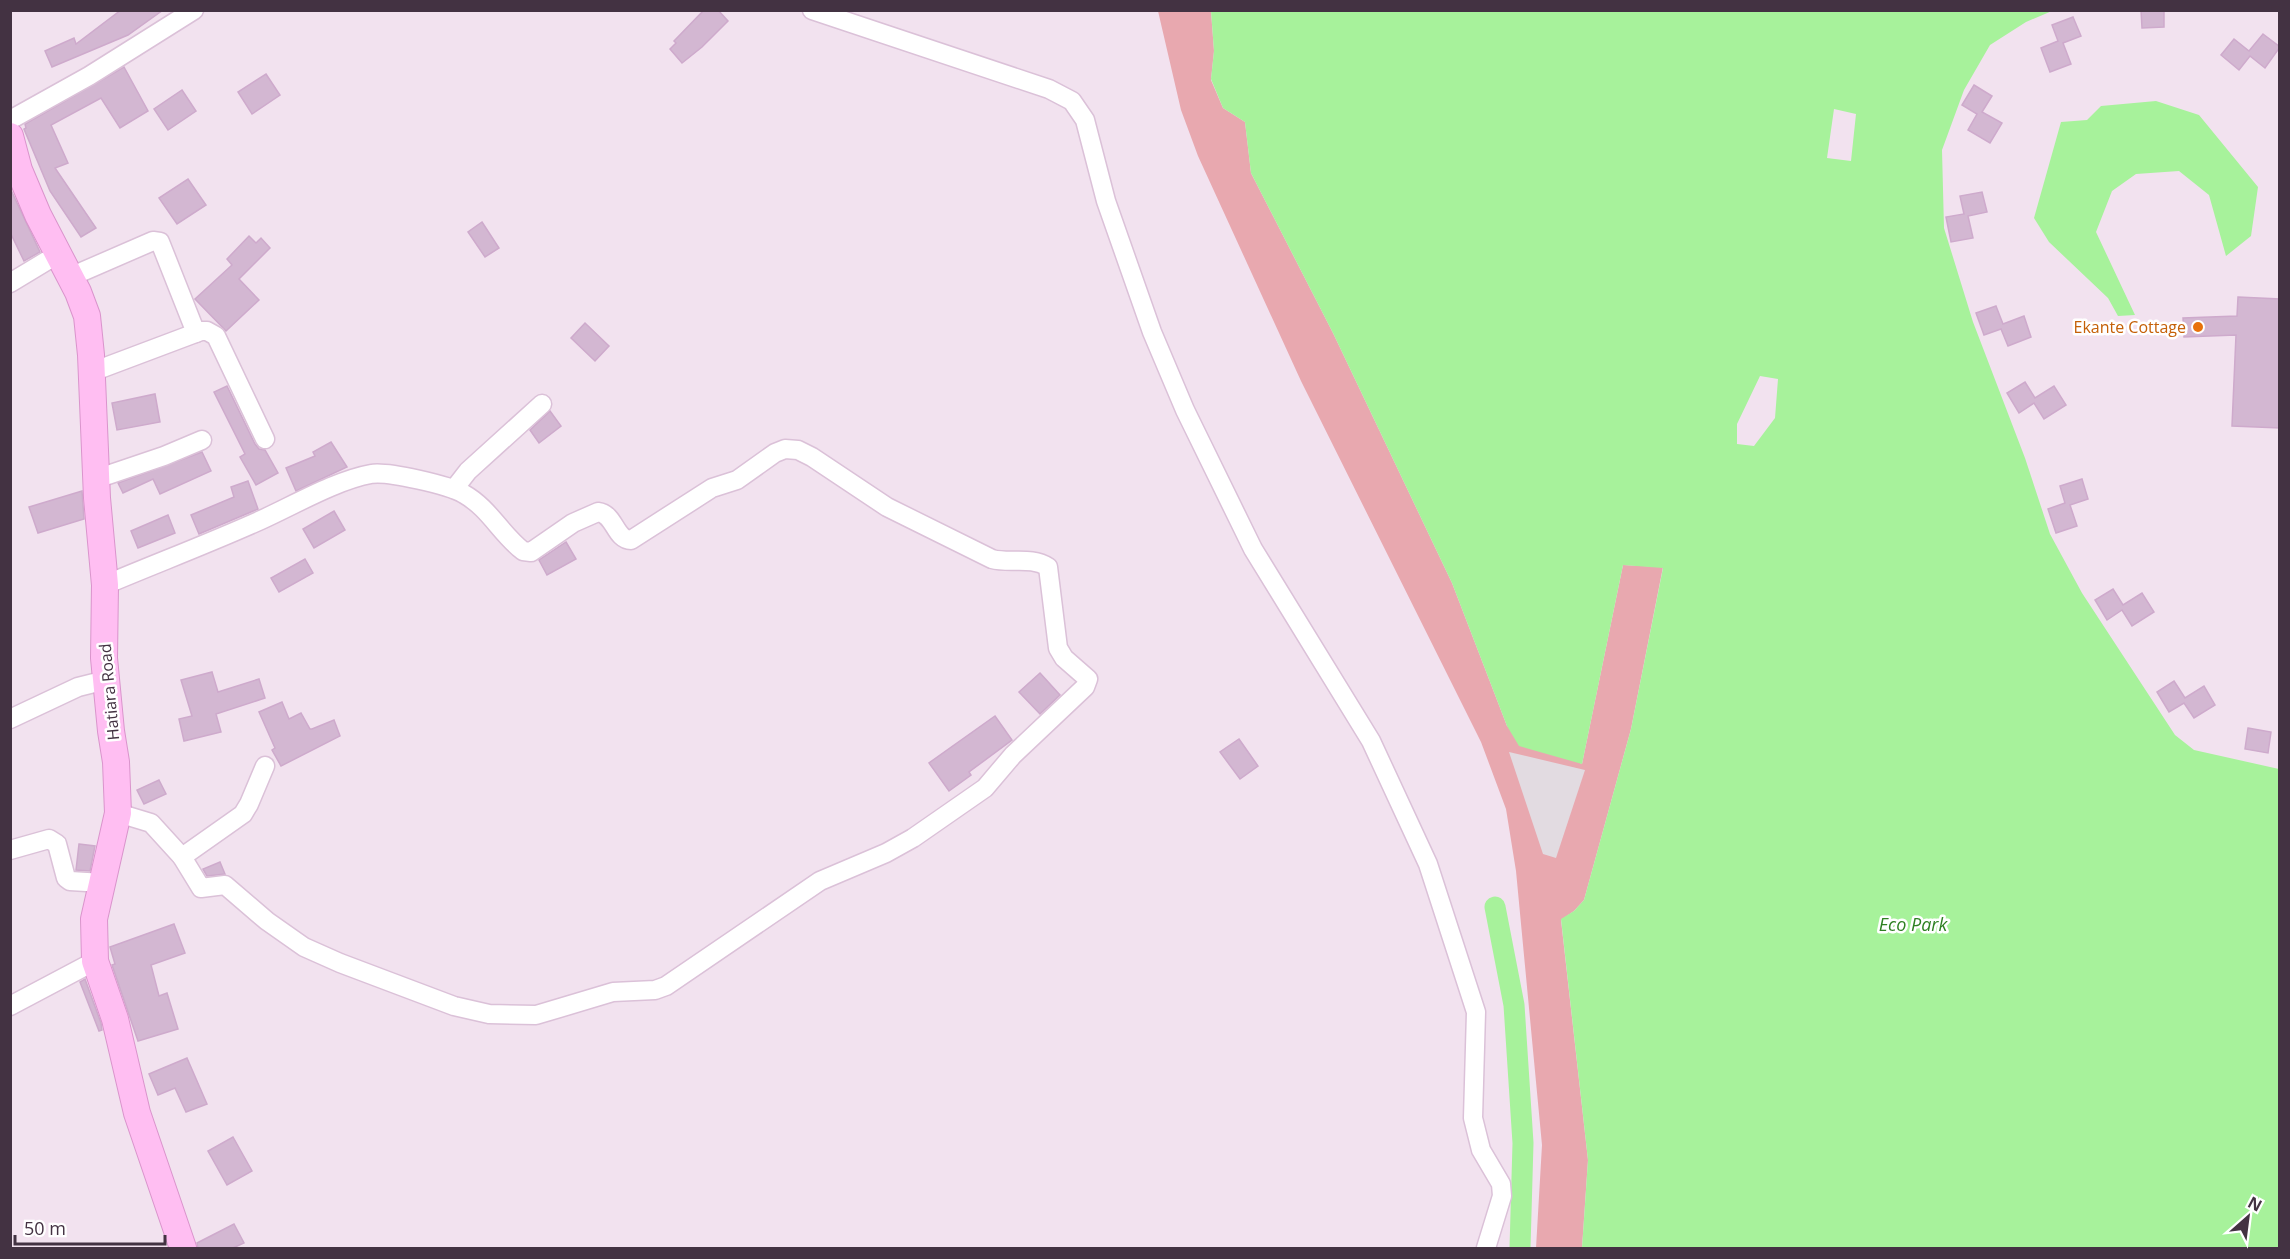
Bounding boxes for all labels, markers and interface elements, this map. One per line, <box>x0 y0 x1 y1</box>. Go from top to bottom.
place label: Ekante Cottage <box>2073 316 2186 338</box>
marker: Ekante Cottage <box>2191 320 2205 334</box>
street label: Hatiara Road <box>94 643 124 741</box>
water label: Eco Park <box>1879 912 1948 936</box>
north arrow <box>2218 1187 2278 1247</box>
text: N <box>2244 1191 2266 1217</box>
scale bar <box>15 1208 165 1246</box>
text: 50 m <box>24 1216 66 1240</box>

